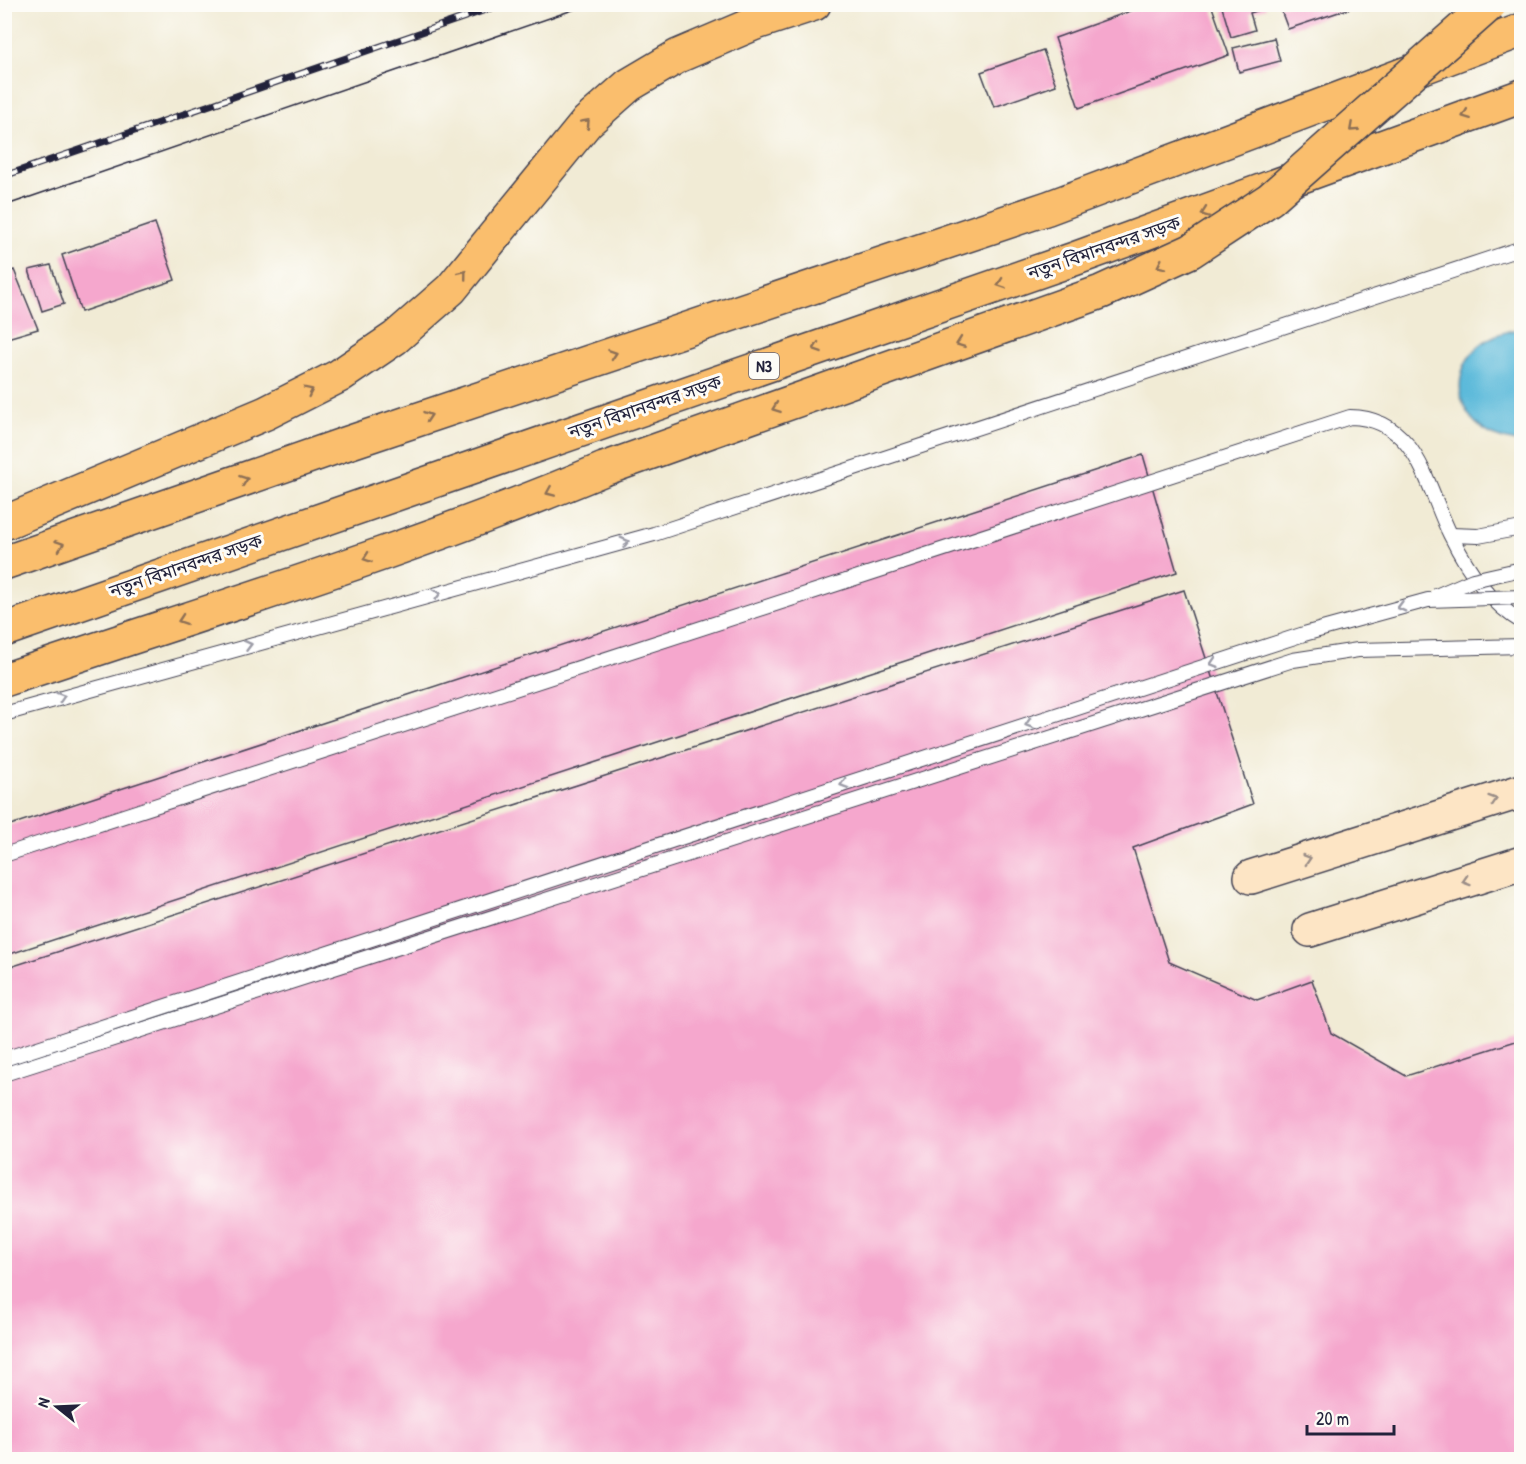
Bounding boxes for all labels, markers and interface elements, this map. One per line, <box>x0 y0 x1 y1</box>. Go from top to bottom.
one-way arrow <box>1461 108 1472 120</box>
one-way arrow <box>579 120 590 131</box>
one-way arrow <box>1349 121 1360 132</box>
one-way arrow <box>1200 205 1211 218</box>
street label: নতুন বিমানবন্দর সড়ক <box>1023 209 1184 286</box>
one-way arrow <box>1157 258 1168 270</box>
one-way arrow <box>456 270 467 281</box>
one-way arrow <box>996 277 1007 290</box>
one-way arrow <box>955 335 965 348</box>
one-way arrow <box>812 340 823 353</box>
one-way arrow <box>607 348 618 361</box>
road number: N3 <box>749 353 779 379</box>
street label: নতুন বিমানবন্দর সড়ক <box>564 368 725 445</box>
one-way arrow <box>302 387 313 399</box>
one-way arrow <box>771 401 782 414</box>
one-way arrow <box>422 411 433 423</box>
one-way arrow <box>238 474 249 487</box>
one-way arrow <box>546 485 557 497</box>
street label: নতুন বিমানবন্দর সড়ক <box>105 527 266 604</box>
one-way arrow <box>620 537 630 550</box>
one-way arrow <box>54 539 65 552</box>
one-way arrow <box>362 550 373 563</box>
one-way arrow <box>431 588 441 601</box>
one-way arrow <box>1396 600 1407 612</box>
one-way arrow <box>177 613 188 625</box>
one-way arrow <box>243 640 253 652</box>
one-way arrow <box>1209 656 1220 668</box>
one-way arrow <box>55 692 65 704</box>
one-way arrow <box>1024 716 1035 729</box>
one-way arrow <box>839 777 850 789</box>
one-way arrow <box>1487 795 1498 807</box>
one-way arrow <box>1301 854 1312 866</box>
one-way arrow <box>1461 873 1472 886</box>
north arrow <box>27 1377 87 1437</box>
text: N <box>31 1394 55 1410</box>
scale bar <box>1307 1398 1394 1436</box>
text: 20 m <box>1316 1406 1349 1431</box>

